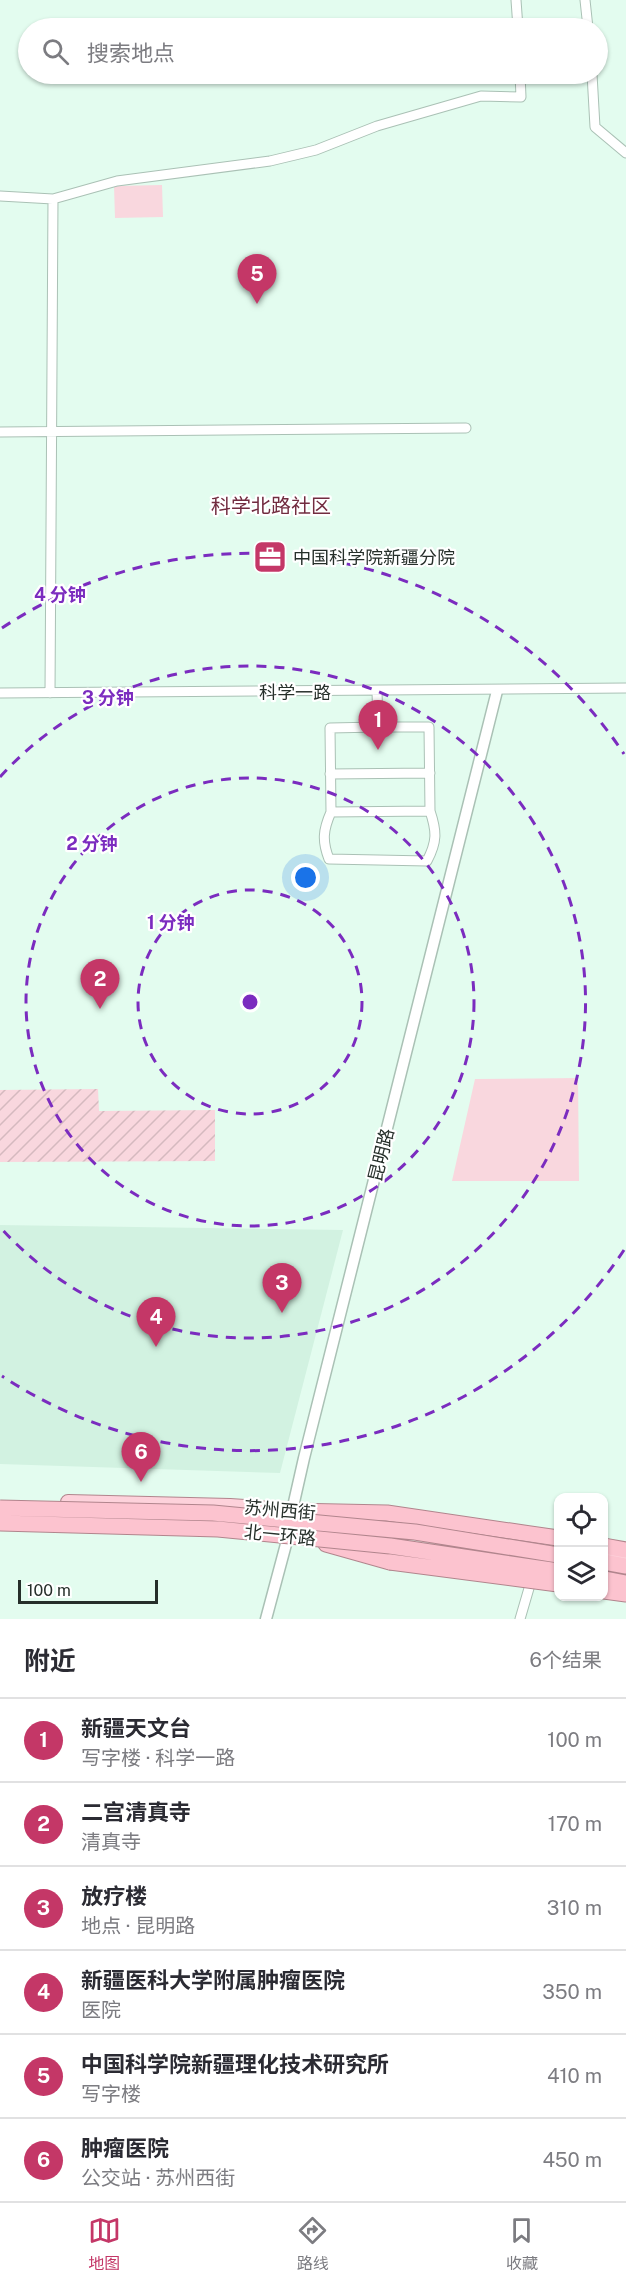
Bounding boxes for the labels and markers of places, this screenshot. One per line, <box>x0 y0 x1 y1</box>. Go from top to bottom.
pin: 5 <box>238 254 276 304</box>
office icon: 中国科学院新疆分院 <box>252 539 288 575</box>
place label: 中国科学院新疆分院 <box>293 547 455 568</box>
pin: 1 <box>358 700 398 750</box>
pin: 2 <box>80 960 120 1009</box>
centre of rings <box>240 992 260 1012</box>
pin: 3 <box>262 1264 302 1313</box>
pin: 4 <box>136 1298 176 1347</box>
pin: 6 <box>122 1432 160 1482</box>

